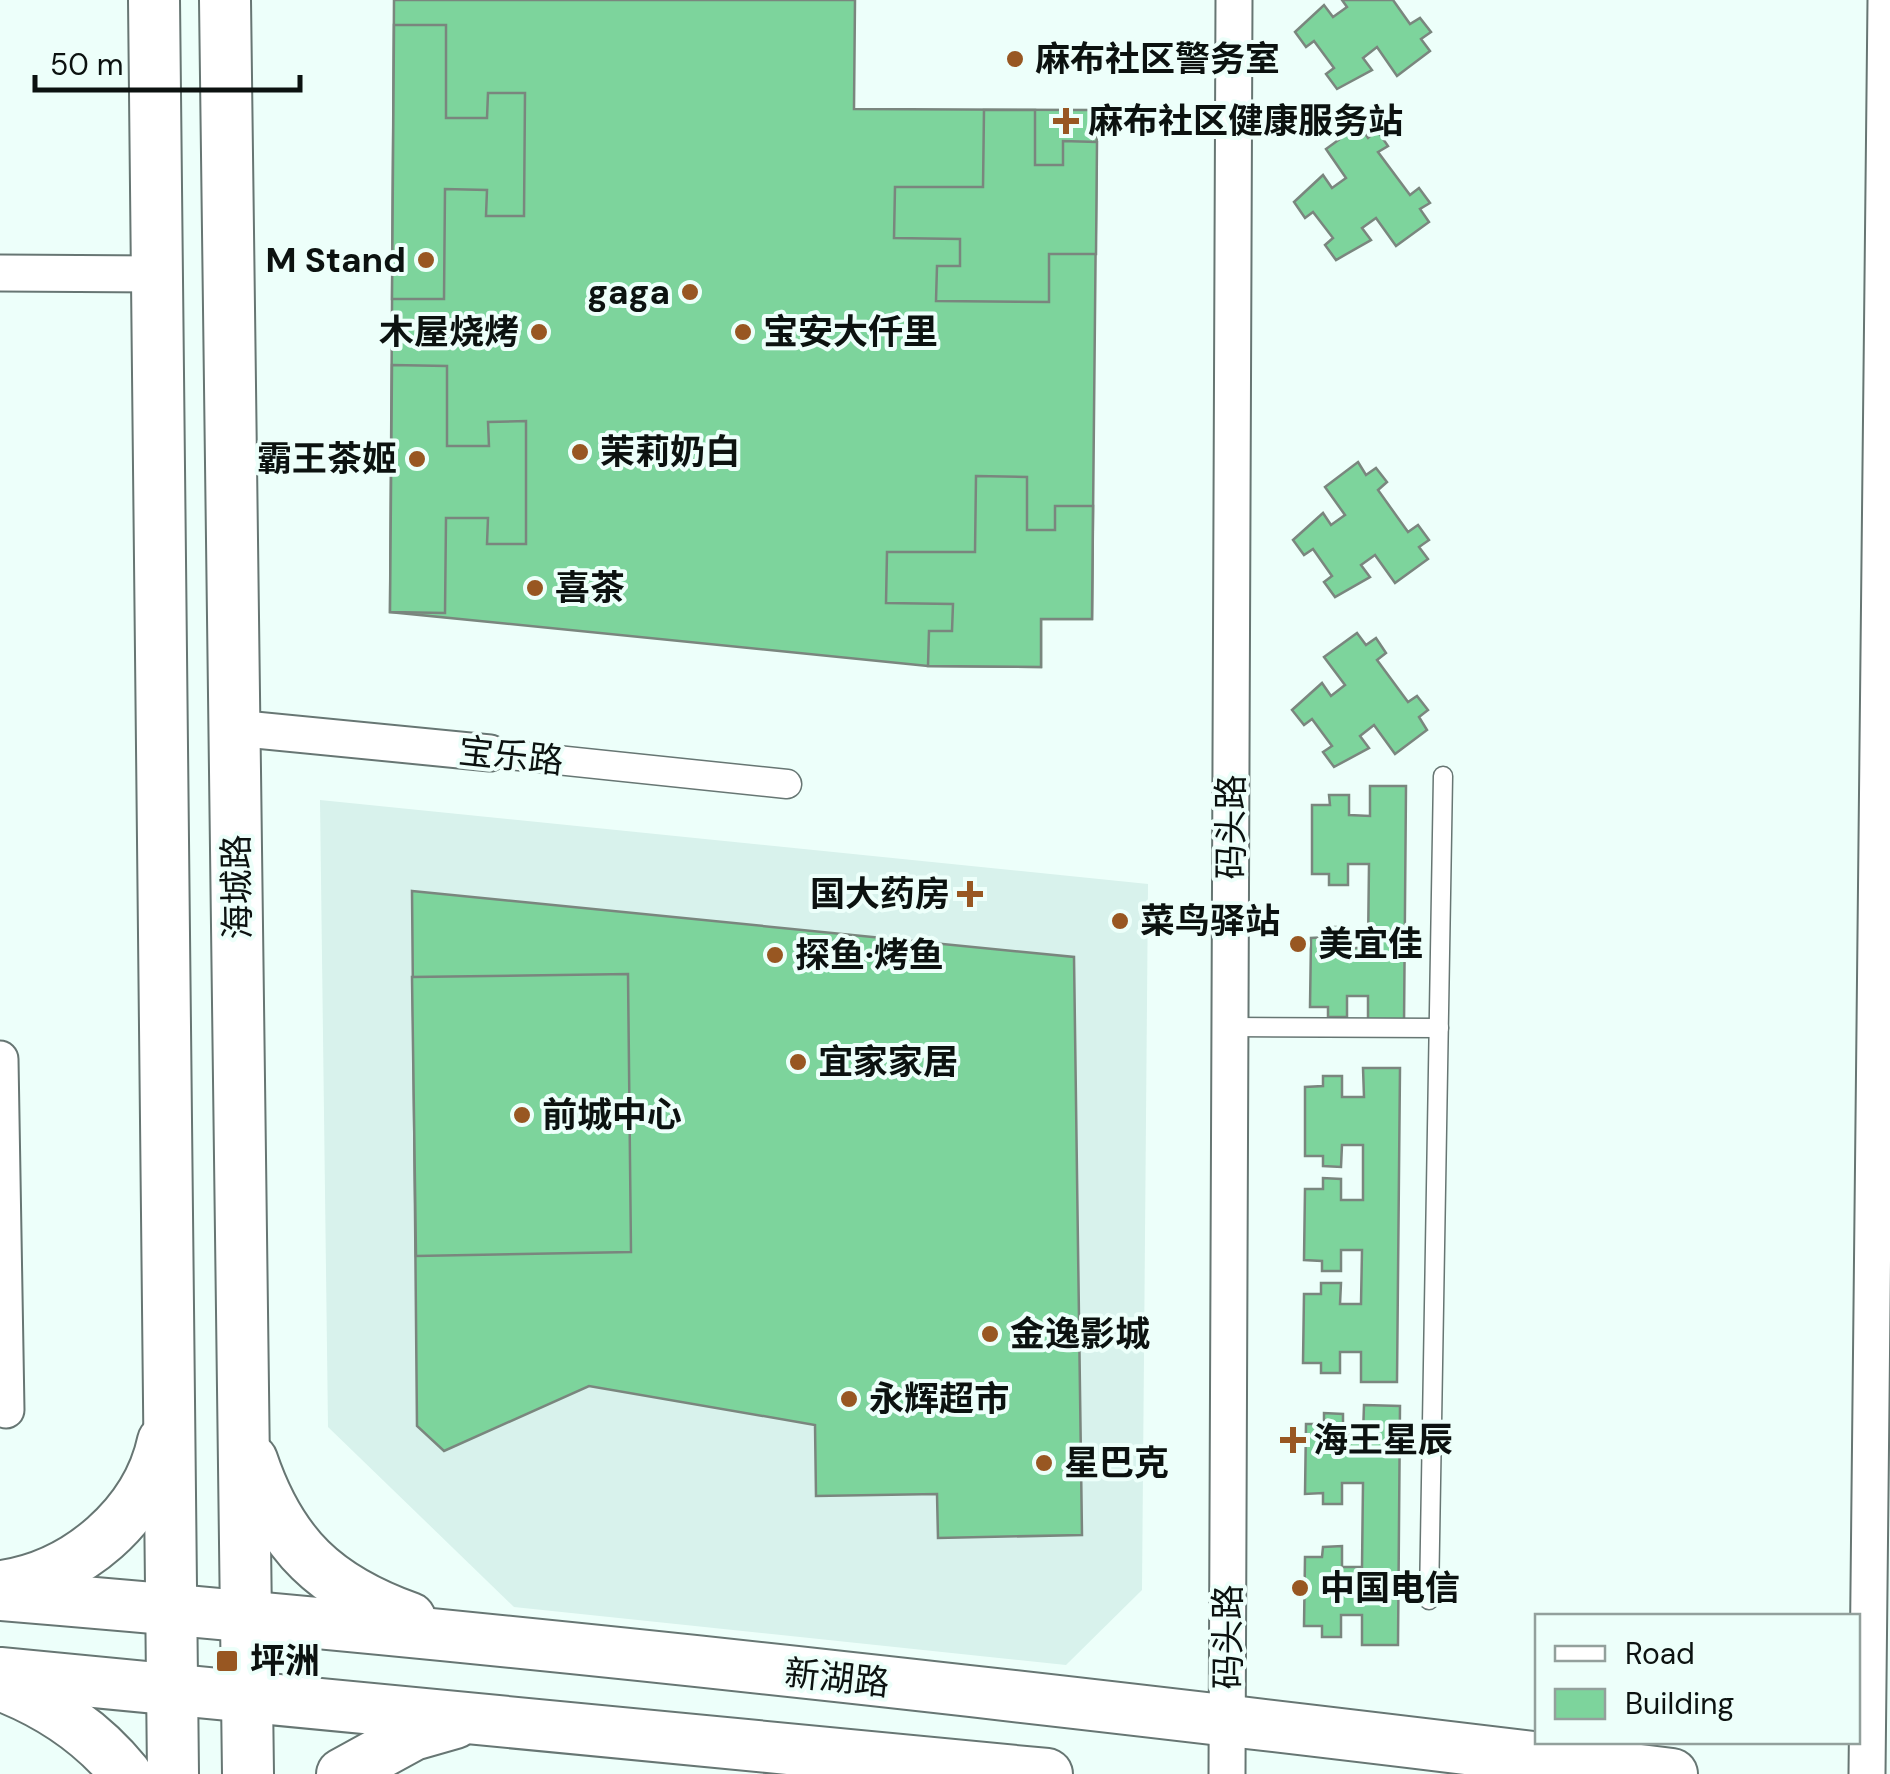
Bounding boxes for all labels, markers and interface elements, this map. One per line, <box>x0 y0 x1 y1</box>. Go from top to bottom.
scale bar <box>35 30 300 92</box>
place label: 麻布社区警务室 <box>1035 36 1280 82</box>
text: 50 m <box>50 45 124 84</box>
marker: 麻布社区警务室 <box>1004 48 1026 70</box>
place label: 麻布社区健康服务站 <box>1088 98 1403 144</box>
marker: 麻布社区健康服务站 <box>1053 108 1079 134</box>
place label: M Stand <box>265 237 406 283</box>
marker: M Stand <box>415 249 437 271</box>
place label: gaga <box>587 269 670 315</box>
marker: gaga <box>679 281 701 303</box>
place label: 木屋烧烤 <box>379 309 519 355</box>
place label: 宝安大仟里 <box>763 309 938 355</box>
marker: 木屋烧烤 <box>528 321 550 343</box>
marker: 宝安大仟里 <box>732 321 754 343</box>
place label: 茉莉奶白 <box>600 429 740 475</box>
place label: 霸王茶姬 <box>257 436 397 482</box>
marker: 茉莉奶白 <box>569 441 591 463</box>
marker: 霸王茶姬 <box>406 448 428 470</box>
place label: 喜茶 <box>555 565 625 611</box>
marker: 喜茶 <box>524 577 546 599</box>
street label: 宝乐路 <box>456 728 566 784</box>
street label: 码头路 <box>1208 774 1254 880</box>
street label: 海城路 <box>213 834 261 940</box>
place label: 国大药房 <box>810 871 950 917</box>
marker: 国大药房 <box>959 883 981 905</box>
place label: 菜鸟驿站 <box>1140 898 1280 944</box>
marker: 菜鸟驿站 <box>1109 910 1131 932</box>
place label: 美宜佳 <box>1318 921 1423 967</box>
place label: 探鱼·烤鱼 <box>795 932 944 978</box>
marker: 美宜佳 <box>1287 933 1309 955</box>
marker: 探鱼·烤鱼 <box>764 944 786 966</box>
place label: 宜家家居 <box>818 1039 958 1085</box>
marker: 宜家家居 <box>787 1051 809 1073</box>
place label: 前城中心 <box>542 1092 682 1138</box>
marker: 前城中心 <box>511 1104 533 1126</box>
place label: 金逸影城 <box>1010 1311 1150 1357</box>
marker: 金逸影城 <box>979 1323 1001 1345</box>
place label: 永辉超市 <box>869 1376 1009 1422</box>
marker: 永辉超市 <box>838 1388 860 1410</box>
place label: 海王星辰 <box>1313 1417 1453 1463</box>
marker: 海王星辰 <box>1282 1429 1304 1451</box>
place label: 星巴克 <box>1064 1440 1169 1486</box>
marker: 星巴克 <box>1033 1452 1055 1474</box>
place label: 中国电信 <box>1320 1565 1460 1611</box>
marker: 中国电信 <box>1289 1577 1311 1599</box>
street label: 码头路 <box>1205 1584 1251 1690</box>
legend <box>1535 1614 1860 1744</box>
text: Road <box>1625 1634 1695 1673</box>
place label: 坪洲 <box>250 1638 320 1684</box>
marker: 坪洲 <box>214 1648 240 1674</box>
street label: 新湖路 <box>782 1650 892 1706</box>
text: Building <box>1625 1684 1734 1723</box>

